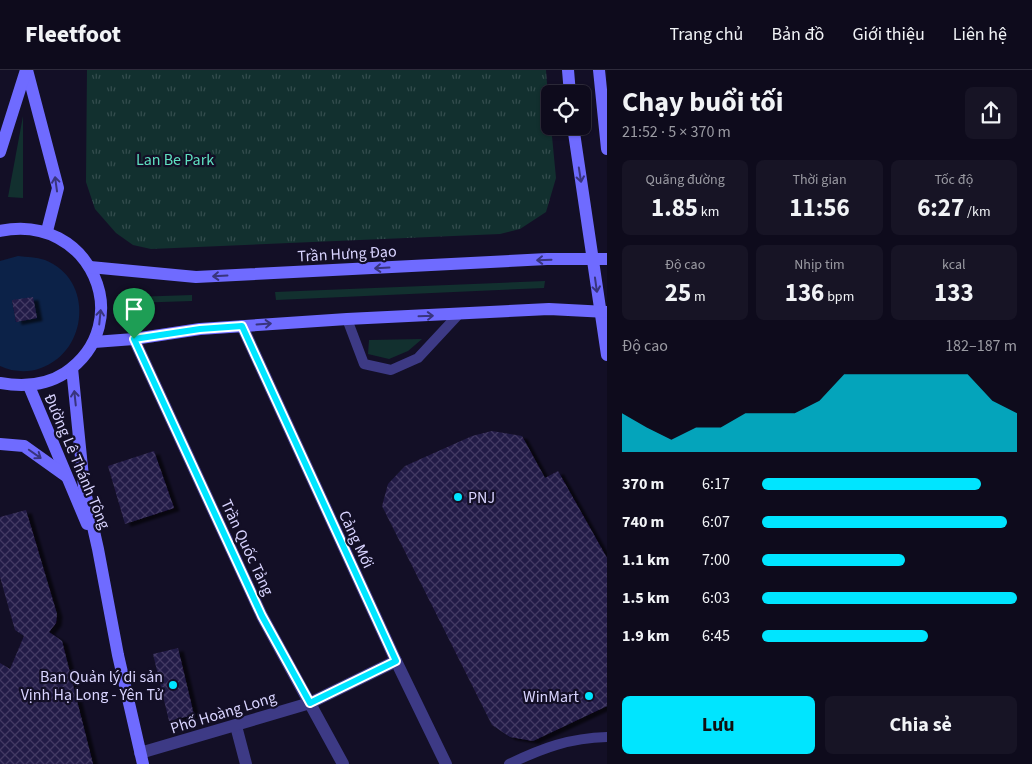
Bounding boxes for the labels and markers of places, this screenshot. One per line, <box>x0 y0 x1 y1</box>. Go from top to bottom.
pin <box>113 288 155 339</box>
place label: PNJ <box>468 487 495 509</box>
marker: PNJ <box>452 491 464 503</box>
place label: Ban Quản lý di sản Vịnh Hạ Long - Yên Tử <box>21 666 163 706</box>
marker: Ban Quản lý di sản Vịnh Hạ Long - Yên Tử <box>167 679 179 691</box>
place label: WinMart <box>523 686 580 708</box>
marker: WinMart <box>583 690 595 702</box>

